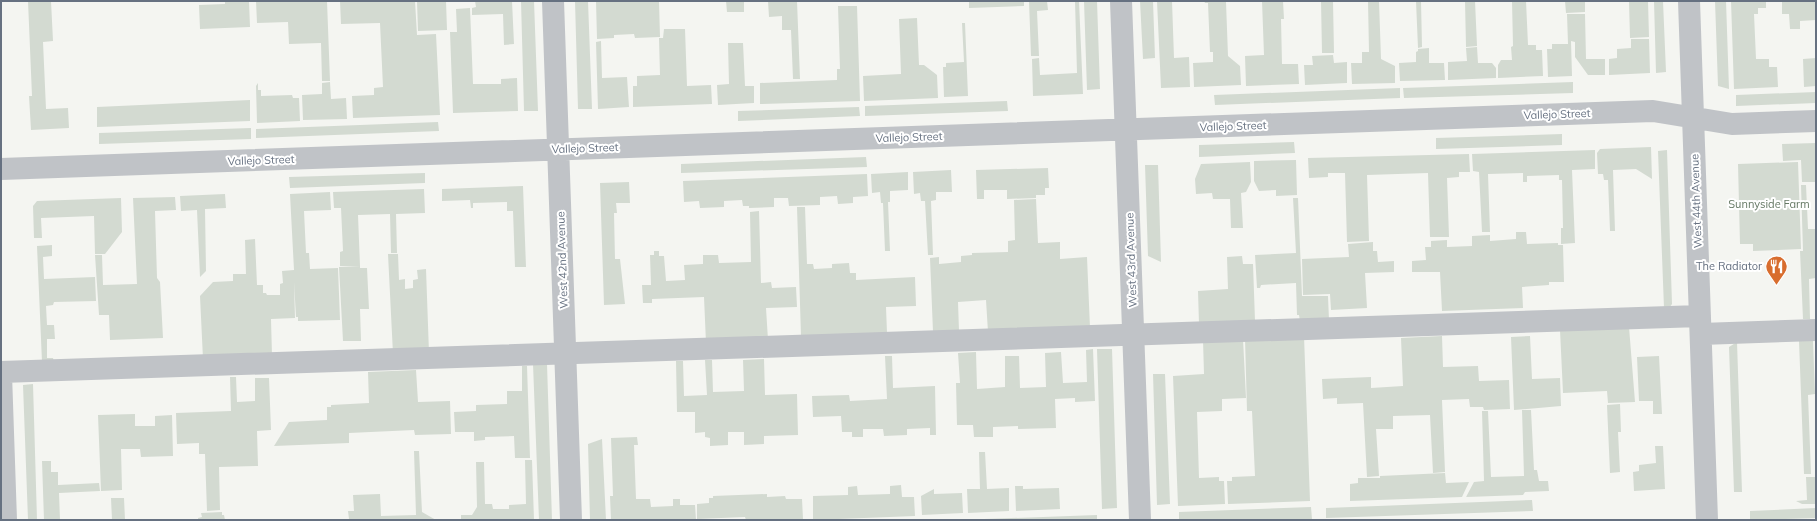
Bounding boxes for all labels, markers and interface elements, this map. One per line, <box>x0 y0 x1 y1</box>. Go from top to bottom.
street label: Vallejo Street <box>1523 106 1591 122</box>
street label: Vallejo Street <box>1199 118 1267 134</box>
street label: Vallejo Street <box>875 129 943 145</box>
street label: Vallejo Street <box>551 140 619 156</box>
street label: Vallejo Street <box>227 152 295 168</box>
street label: West 44th Avenue <box>1687 154 1705 248</box>
park label: Sunnyside Farm <box>1728 197 1810 211</box>
street label: West 42nd Avenue <box>553 211 571 309</box>
street label: West 43rd Avenue <box>1122 212 1140 308</box>
restaurant icon: The Radiator <box>1764 253 1790 286</box>
place label: The Radiator <box>1696 259 1762 273</box>

